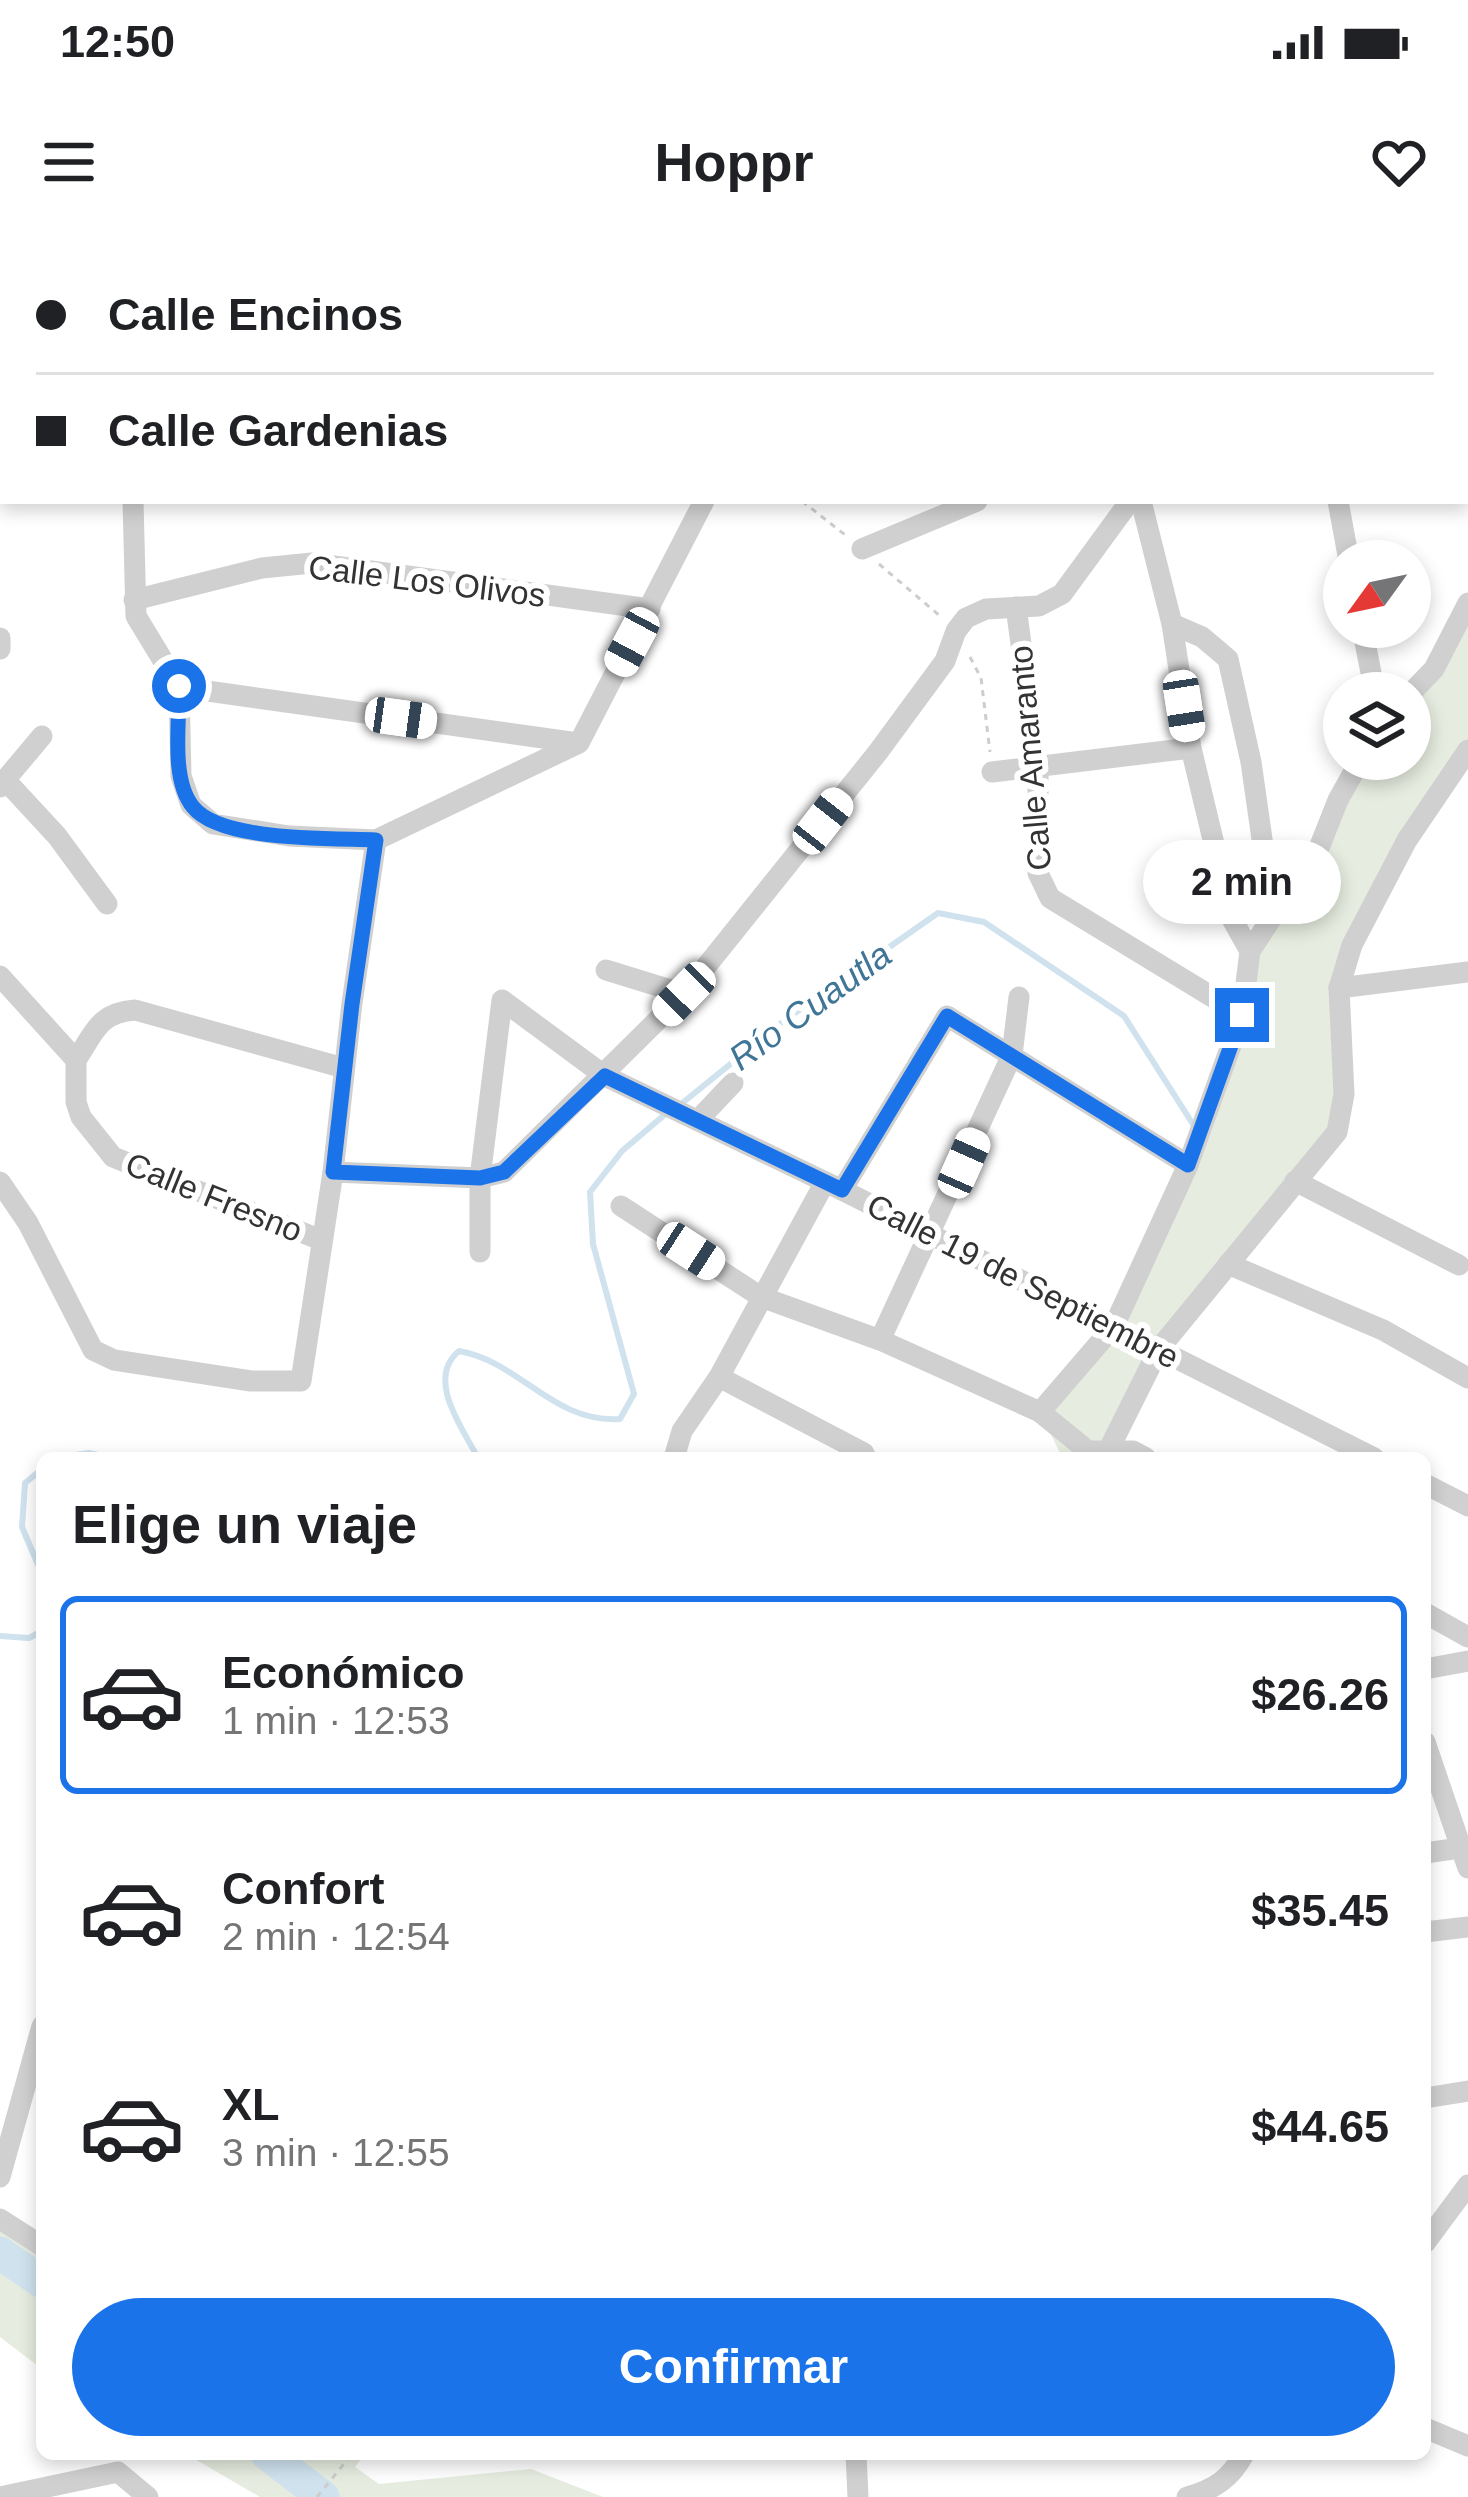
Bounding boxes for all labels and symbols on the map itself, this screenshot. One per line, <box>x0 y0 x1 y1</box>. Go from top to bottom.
north arrow <box>1323 540 1431 648</box>
street label: Calle Los Olivos <box>306 548 548 614</box>
car <box>599 602 665 682</box>
street label: Calle Amaranto <box>1002 644 1058 872</box>
route start <box>152 659 206 713</box>
car <box>1161 668 1207 744</box>
car <box>363 695 439 741</box>
car <box>787 782 859 860</box>
callout: 2 min <box>1143 841 1341 925</box>
water label: Río Cuautla <box>721 934 899 1078</box>
car <box>646 956 722 1032</box>
route end <box>1215 988 1269 1042</box>
car <box>933 1123 995 1203</box>
street label: Calle Fresno <box>120 1145 308 1249</box>
street label: Calle 19 de Septiembre <box>861 1186 1185 1376</box>
car <box>651 1216 731 1286</box>

